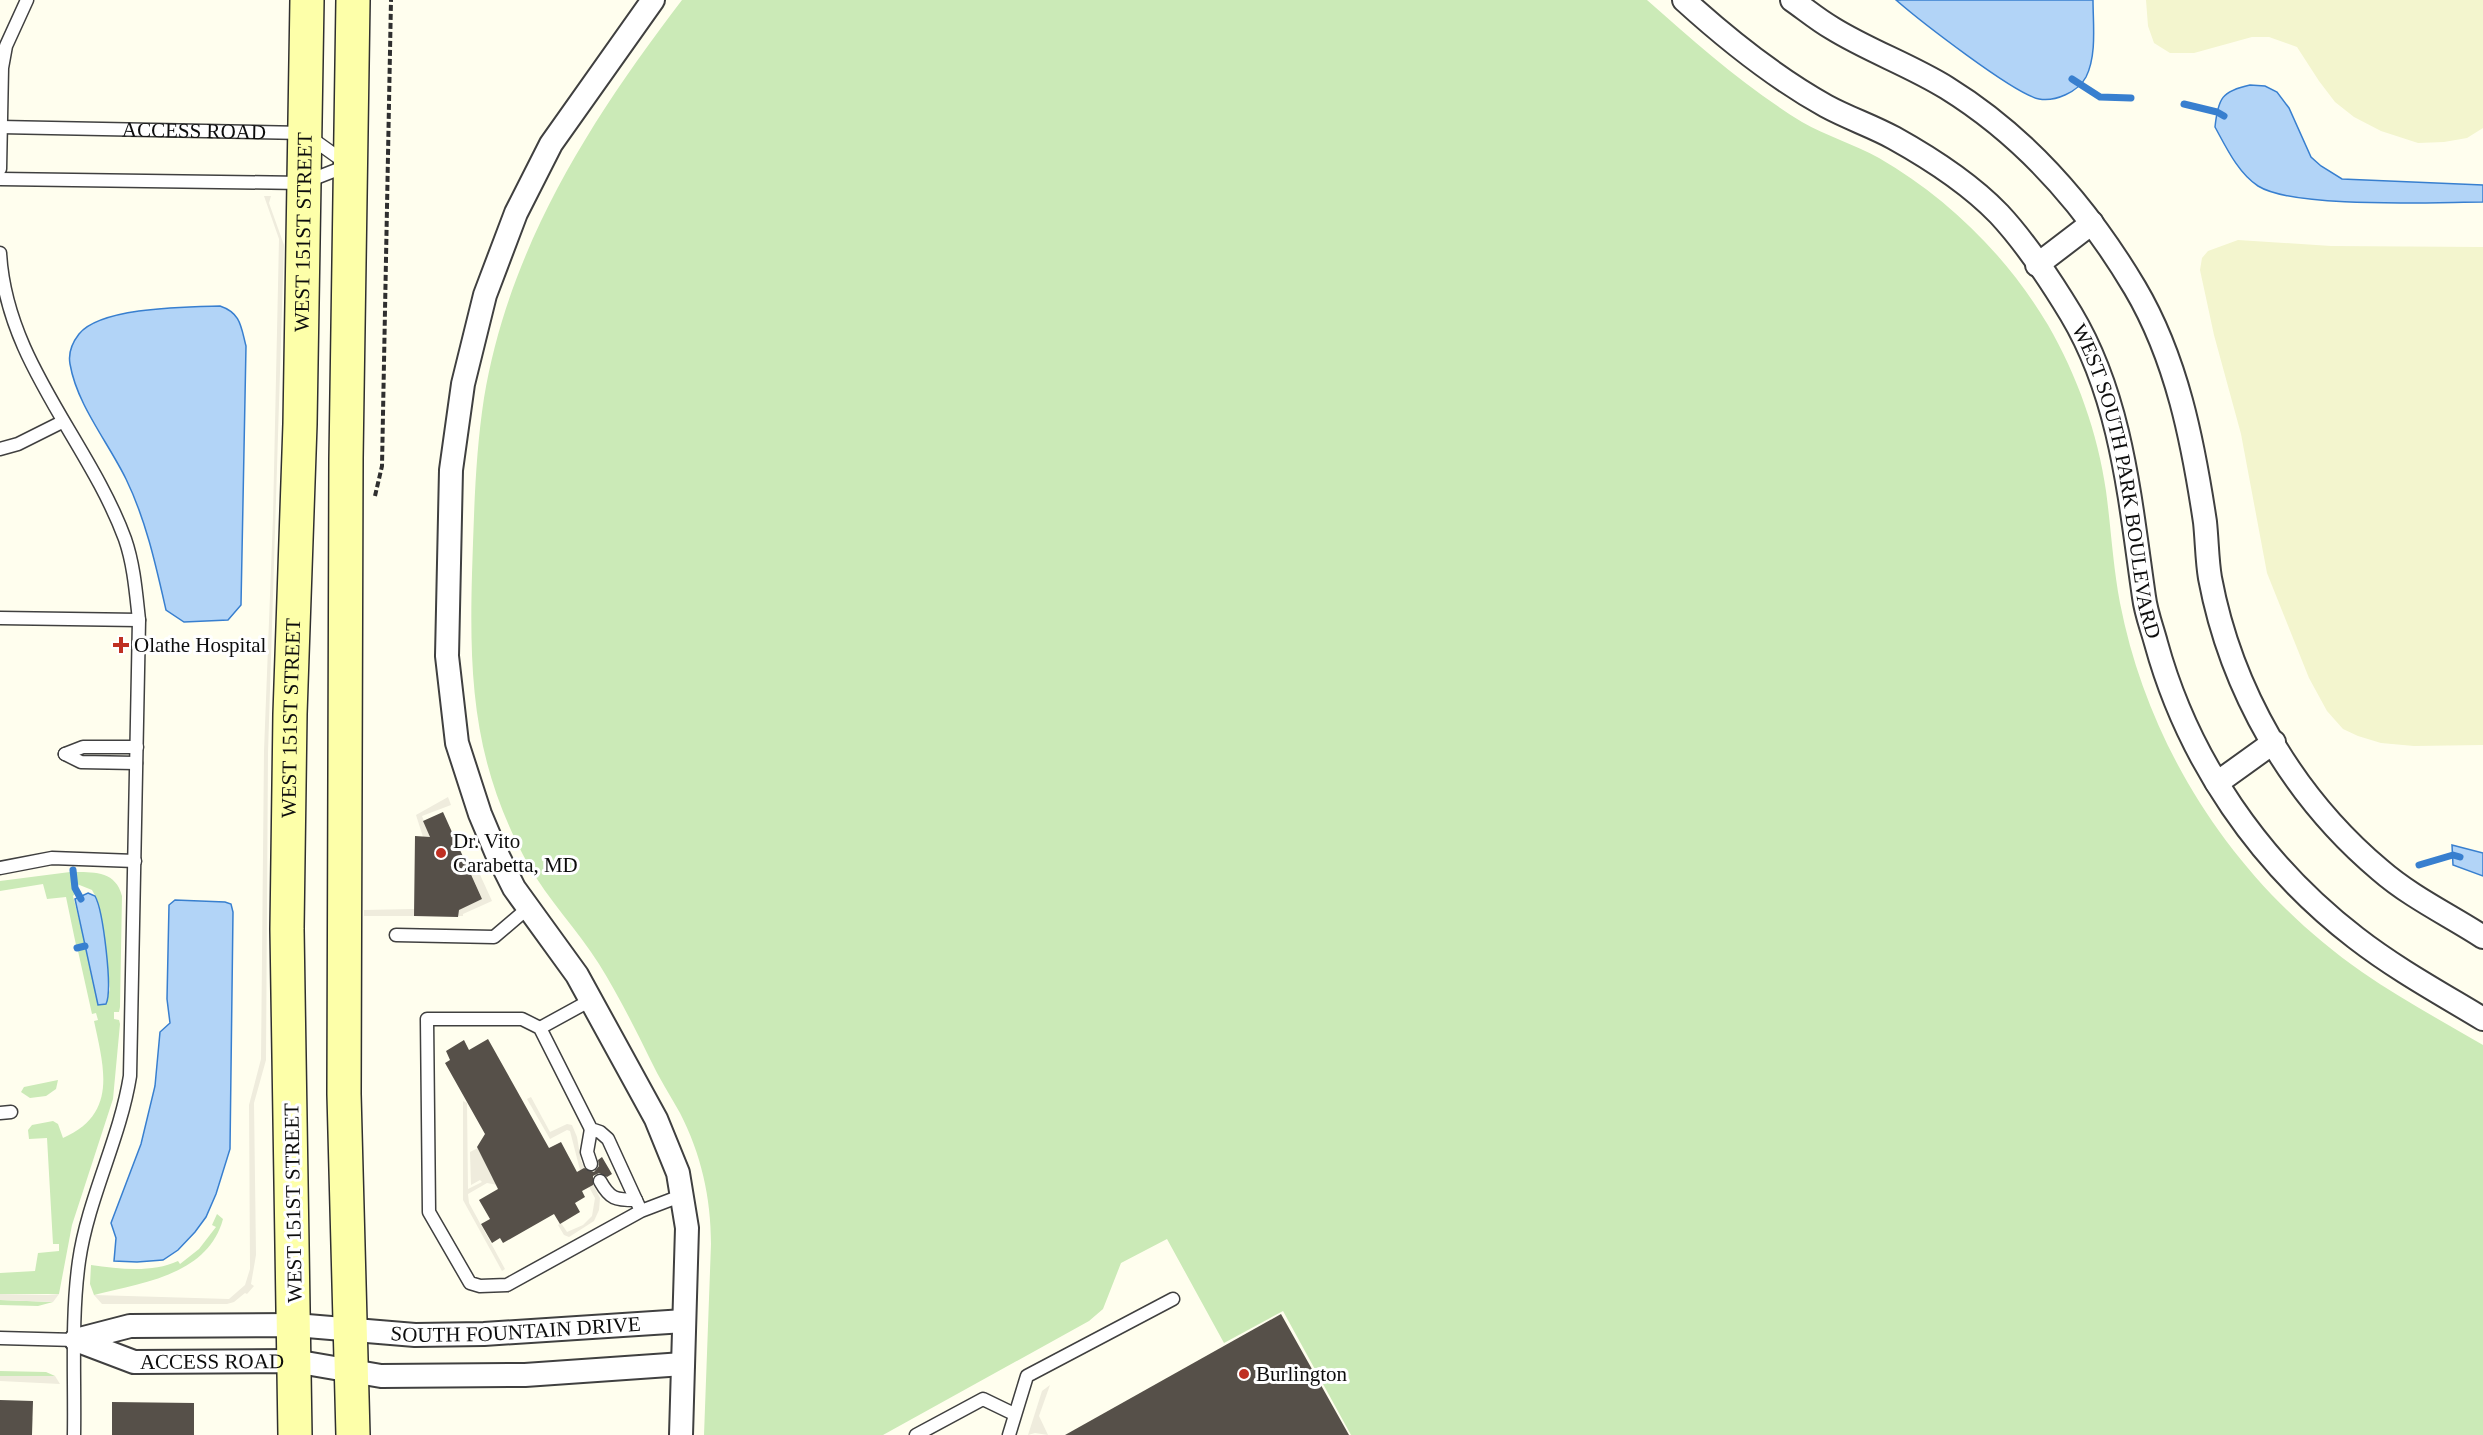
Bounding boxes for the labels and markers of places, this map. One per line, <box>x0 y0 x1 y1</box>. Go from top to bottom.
place label: Olathe Hospital <box>134 633 267 657</box>
marker: Olathe Hospital <box>112 636 130 654</box>
place label: Dr. Vito Carabetta, MD <box>453 829 578 877</box>
marker: Dr. Vito Carabetta, MD <box>434 846 448 860</box>
place label: Burlington <box>1256 1362 1348 1386</box>
marker: Burlington <box>1237 1367 1251 1381</box>

